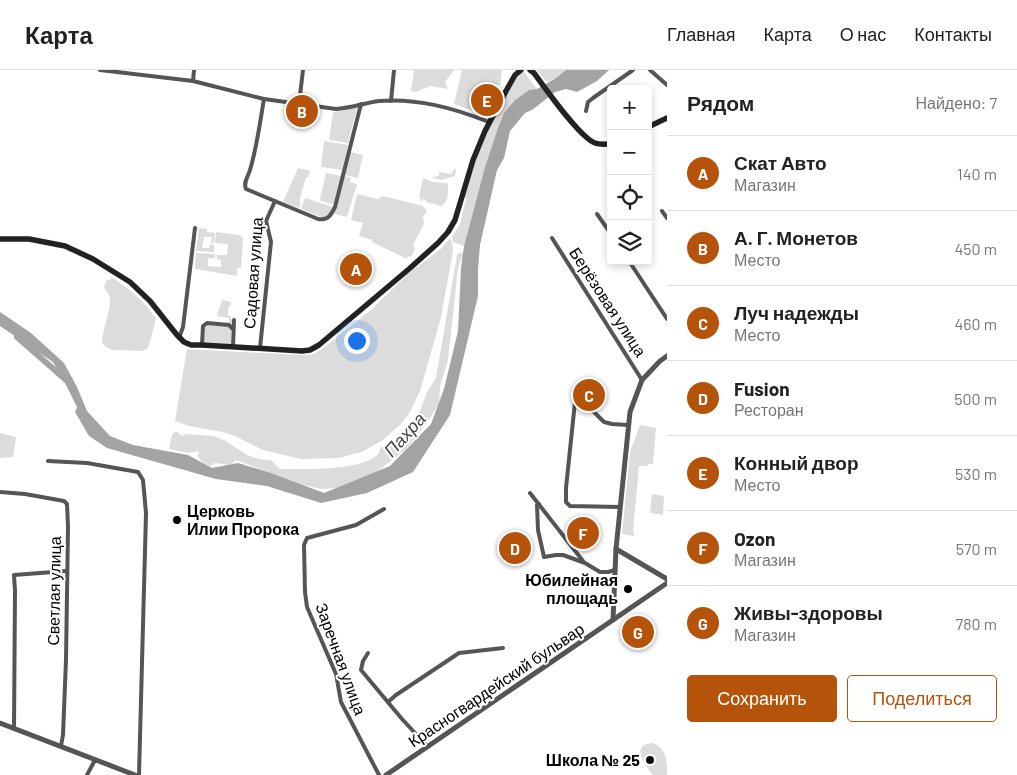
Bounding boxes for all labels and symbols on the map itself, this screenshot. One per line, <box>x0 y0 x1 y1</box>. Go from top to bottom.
pin: E <box>471 81 503 119</box>
pin: B <box>286 92 318 130</box>
street label: Садовая улица <box>239 216 266 329</box>
street label: Берёзовая улица <box>566 244 651 360</box>
pin: A <box>340 250 372 288</box>
your location <box>344 328 370 354</box>
pin: C <box>573 376 605 414</box>
water label: Пахра <box>379 408 430 461</box>
place label: Церковь Илии Пророка <box>187 501 299 538</box>
marker: Церковь Илии Пророка <box>171 514 183 526</box>
pin: F <box>567 514 599 552</box>
pin: D <box>499 529 531 567</box>
street label: Светлая улица <box>43 536 64 646</box>
place label: Юбилейная площадь <box>525 570 618 607</box>
marker: Юбилейная площадь <box>622 583 634 595</box>
street label: Заречная улица <box>312 600 371 717</box>
pin: G <box>622 613 654 651</box>
street label: Красногвардейский бульвар <box>404 619 587 751</box>
place label: Школа № 25 <box>546 750 640 769</box>
marker: Школа № 25 <box>644 754 656 766</box>

